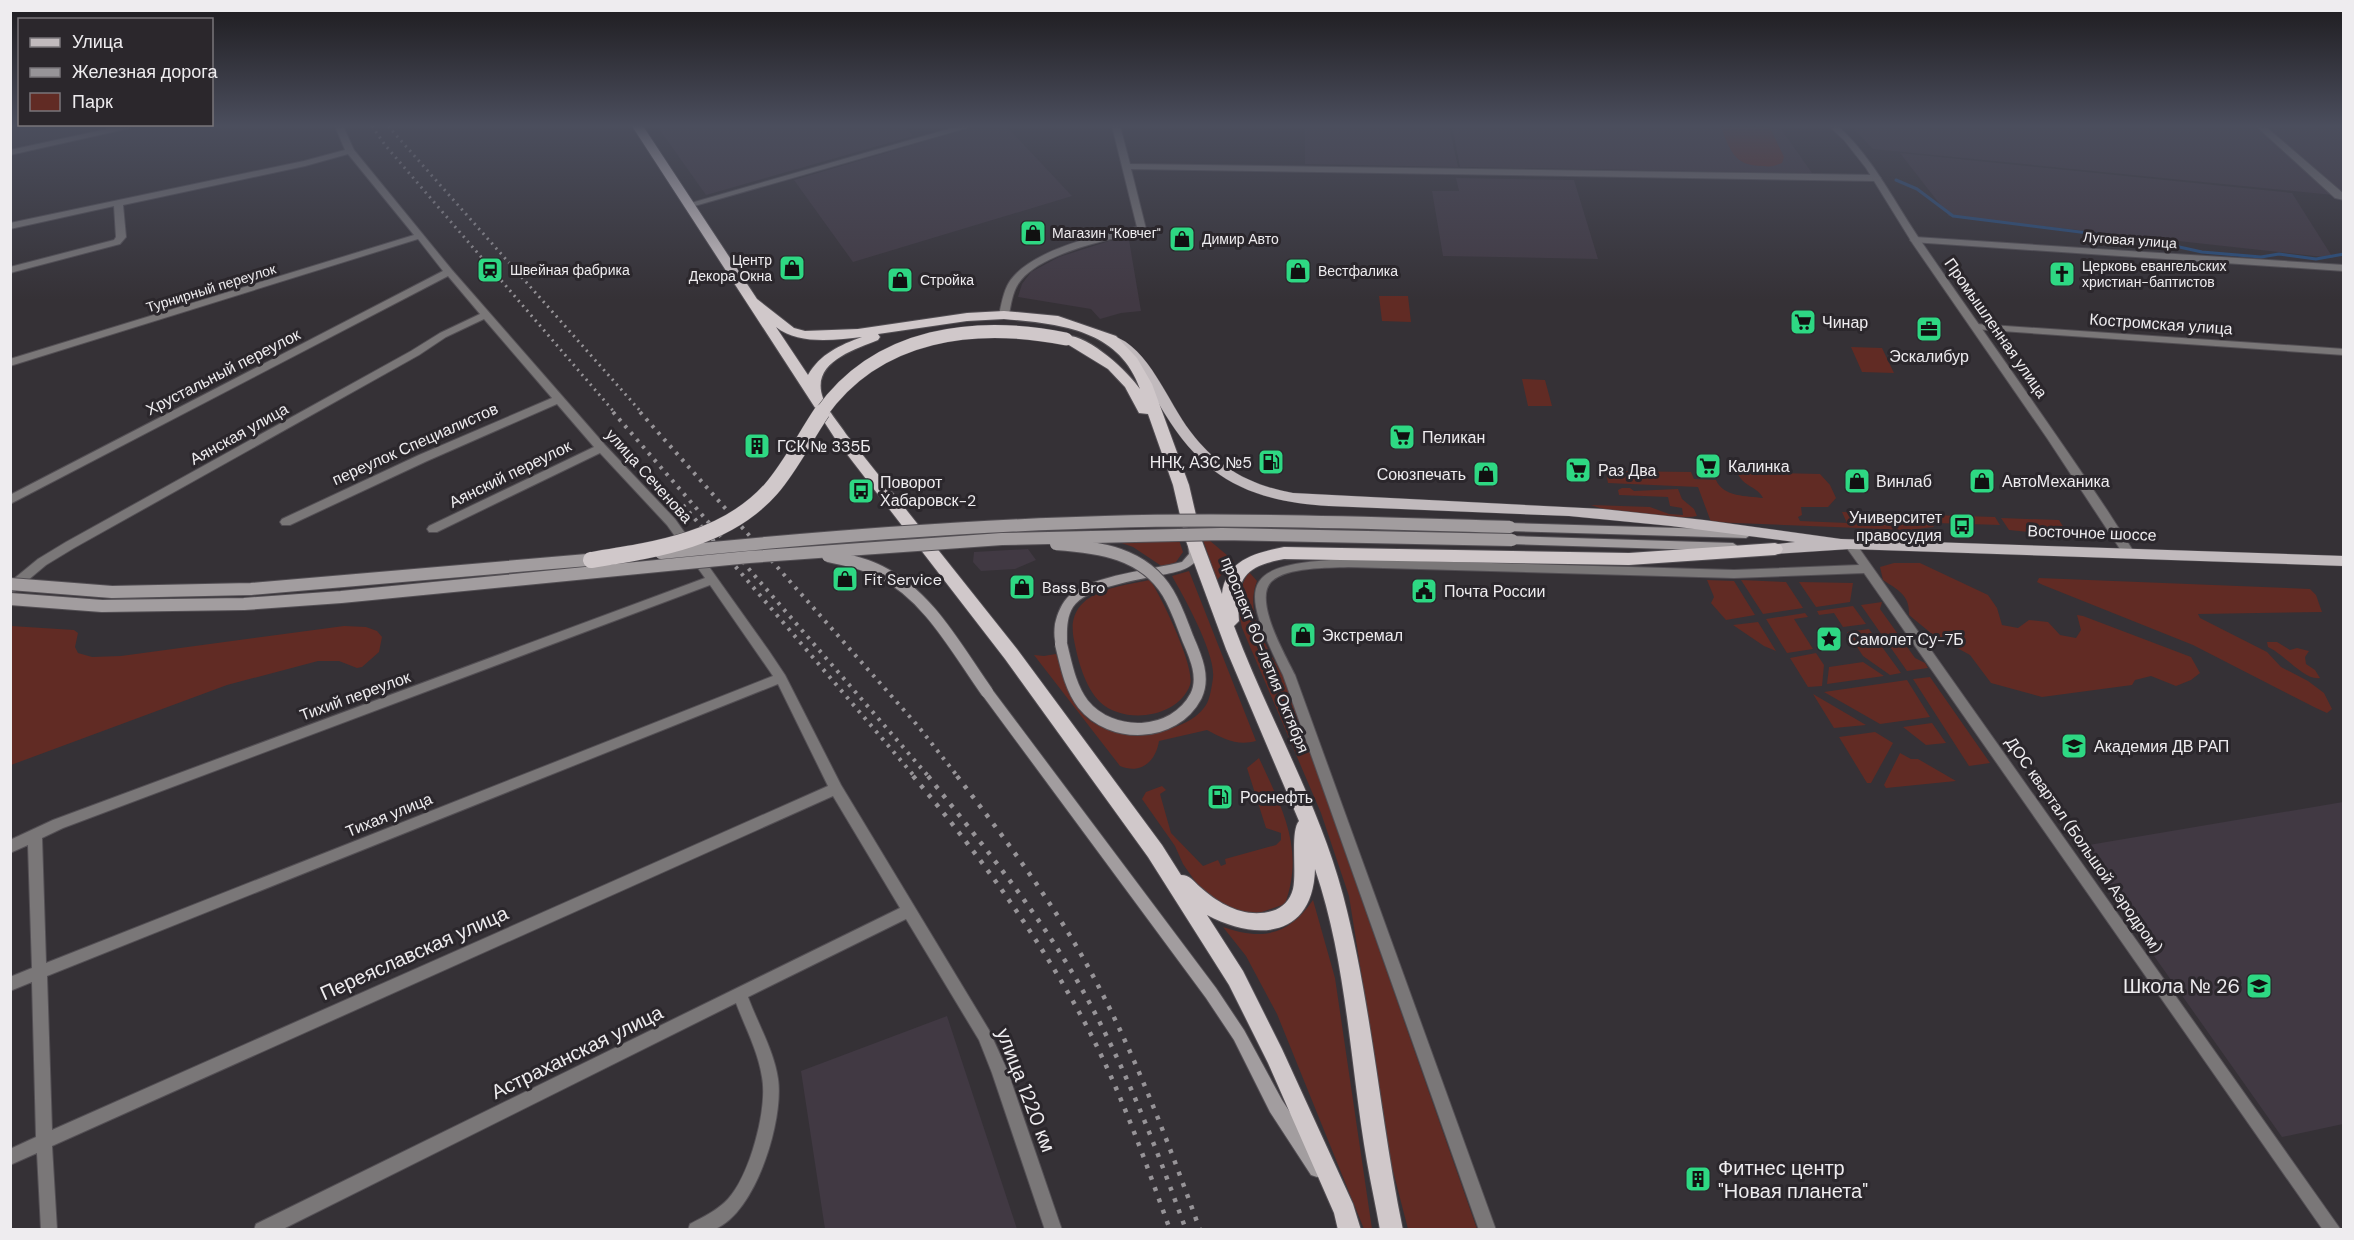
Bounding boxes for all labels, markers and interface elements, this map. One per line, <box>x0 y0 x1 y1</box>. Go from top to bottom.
legend <box>18 18 213 126</box>
text: Улица <box>72 30 124 54</box>
text: Железная дорога <box>72 60 218 84</box>
text: Парк <box>72 90 113 114</box>
shop icon: Магазин "Ковчег" <box>1018 218 1048 248</box>
place label: Магазин "Ковчег" <box>1052 224 1161 242</box>
shop icon: Димир Авто <box>1167 224 1197 254</box>
street label: Луговая улица <box>2083 228 2178 252</box>
place label: Димир Авто <box>1202 230 1279 248</box>
place label: Центр Декора Окна <box>689 251 772 285</box>
shop icon: Центр Декора Окна <box>777 253 807 283</box>
street label: Промышленная улица <box>1940 254 2052 402</box>
station icon: Швейная фабрика <box>475 255 505 285</box>
shop icon: Вестфалика <box>1283 256 1313 286</box>
place label: Церковь евангельских христиан-баптистов <box>2082 257 2227 291</box>
street label: Турнирный переулок <box>144 259 279 316</box>
church icon: Церковь евангельских христиан-баптистов <box>2047 259 2077 289</box>
place label: Швейная фабрика <box>510 261 630 279</box>
place label: Вестфалика <box>1318 262 1398 280</box>
shop icon: Стройка <box>885 265 915 295</box>
place label: Стройка <box>920 271 974 289</box>
supermarket icon: Чинар <box>1788 307 1818 337</box>
street label: Костромская улица <box>2089 309 2233 339</box>
place label: Чинар <box>1822 312 1868 333</box>
office icon: Эскалибур <box>1914 314 1944 344</box>
street label: Хрустальный переулок <box>142 323 305 420</box>
place label: Эскалибур <box>1889 346 1969 367</box>
street label: Аянская улица <box>186 398 292 470</box>
street label: переулок Специалистов <box>329 398 501 490</box>
supermarket icon: Пеликан <box>1387 422 1417 452</box>
street label: улица Сеченова <box>601 424 697 528</box>
place label: Пеликан <box>1422 427 1485 448</box>
building icon: ГСК № 335Б <box>742 431 772 461</box>
street label: Аянский переулок <box>445 435 576 513</box>
place label: ГСК № 335Б <box>777 436 871 457</box>
fuel station icon: ННК, АЗС №5 <box>1256 447 1286 477</box>
supermarket icon: Калинка <box>1693 451 1723 481</box>
place label: ННК, АЗС №5 <box>1150 452 1252 473</box>
supermarket icon: Раз Два <box>1563 455 1593 485</box>
place label: Калинка <box>1728 456 1790 477</box>
shop icon: Союзпечать <box>1471 459 1501 489</box>
place label: Раз Два <box>1598 460 1657 481</box>
place label: Союзпечать <box>1377 464 1466 485</box>
shop icon: Винлаб <box>1842 466 1872 496</box>
shop icon: АвтоМеханика <box>1967 466 1997 496</box>
place label: Винлаб <box>1876 471 1932 492</box>
place label: АвтоМеханика <box>2002 471 2110 492</box>
place label: Поворот Хабаровск-2 <box>880 472 976 511</box>
bus stop icon: Поворот Хабаровск-2 <box>846 476 876 506</box>
place label: Университет правосудия <box>1849 507 1943 546</box>
bus stop icon: Университет правосудия <box>1947 511 1977 541</box>
street label: Восточное шоссе <box>2027 520 2157 546</box>
street label: проспект 60-летия Октября <box>1216 554 1314 756</box>
shop icon: Fit Service <box>830 564 860 594</box>
place label: Fit Service <box>864 569 942 590</box>
shop icon: Bass Bro <box>1007 572 1037 602</box>
public building icon: Почта России <box>1409 576 1439 606</box>
place label: Bass Bro <box>1042 577 1105 598</box>
place label: Почта России <box>1444 581 1545 602</box>
shop icon: Экстремал <box>1288 620 1318 650</box>
place icon: Самолет Су-7Б <box>1814 624 1844 654</box>
place label: Экстремал <box>1322 625 1403 646</box>
place label: Самолет Су-7Б <box>1848 629 1964 650</box>
street label: Тихий переулок <box>297 666 414 726</box>
school or university icon: Академия ДВ РАП <box>2059 731 2089 761</box>
street label: ДОС квартал (Большой Аэродром) <box>2001 733 2167 957</box>
place label: Академия ДВ РАП <box>2094 736 2229 757</box>
fuel station icon: Роснефть <box>1205 782 1235 812</box>
place label: Роснефть <box>1240 787 1313 808</box>
street label: Тихая улица <box>343 788 436 842</box>
street label: Переяславская улица <box>316 899 513 1006</box>
school or university icon: Школа № 26 <box>2244 971 2274 1001</box>
place label: Школа № 26 <box>2123 973 2240 999</box>
street label: Астраханская улица <box>487 999 668 1105</box>
street label: улица 1220 км <box>990 1024 1062 1156</box>
place label: Фитнес центр "Новая планета" <box>1718 1155 1868 1204</box>
building icon: Фитнес центр "Новая планета" <box>1683 1164 1713 1194</box>

